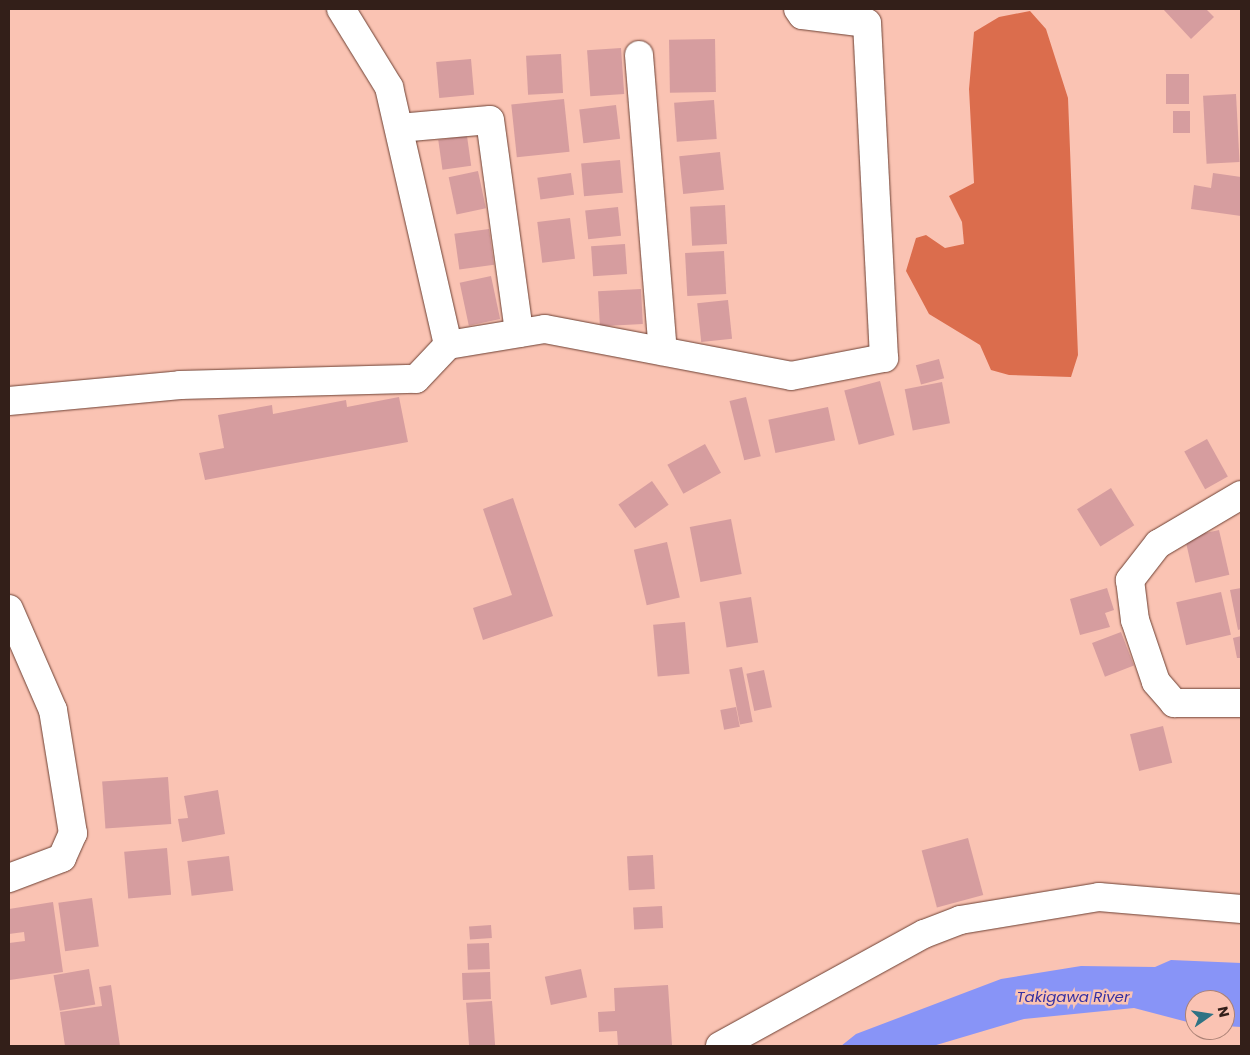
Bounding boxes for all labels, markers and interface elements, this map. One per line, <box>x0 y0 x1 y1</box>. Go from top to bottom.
water label: Takigawa River <box>1017 988 1129 1006</box>
north arrow <box>1185 990 1235 1040</box>
text: N <box>1213 1004 1235 1019</box>

